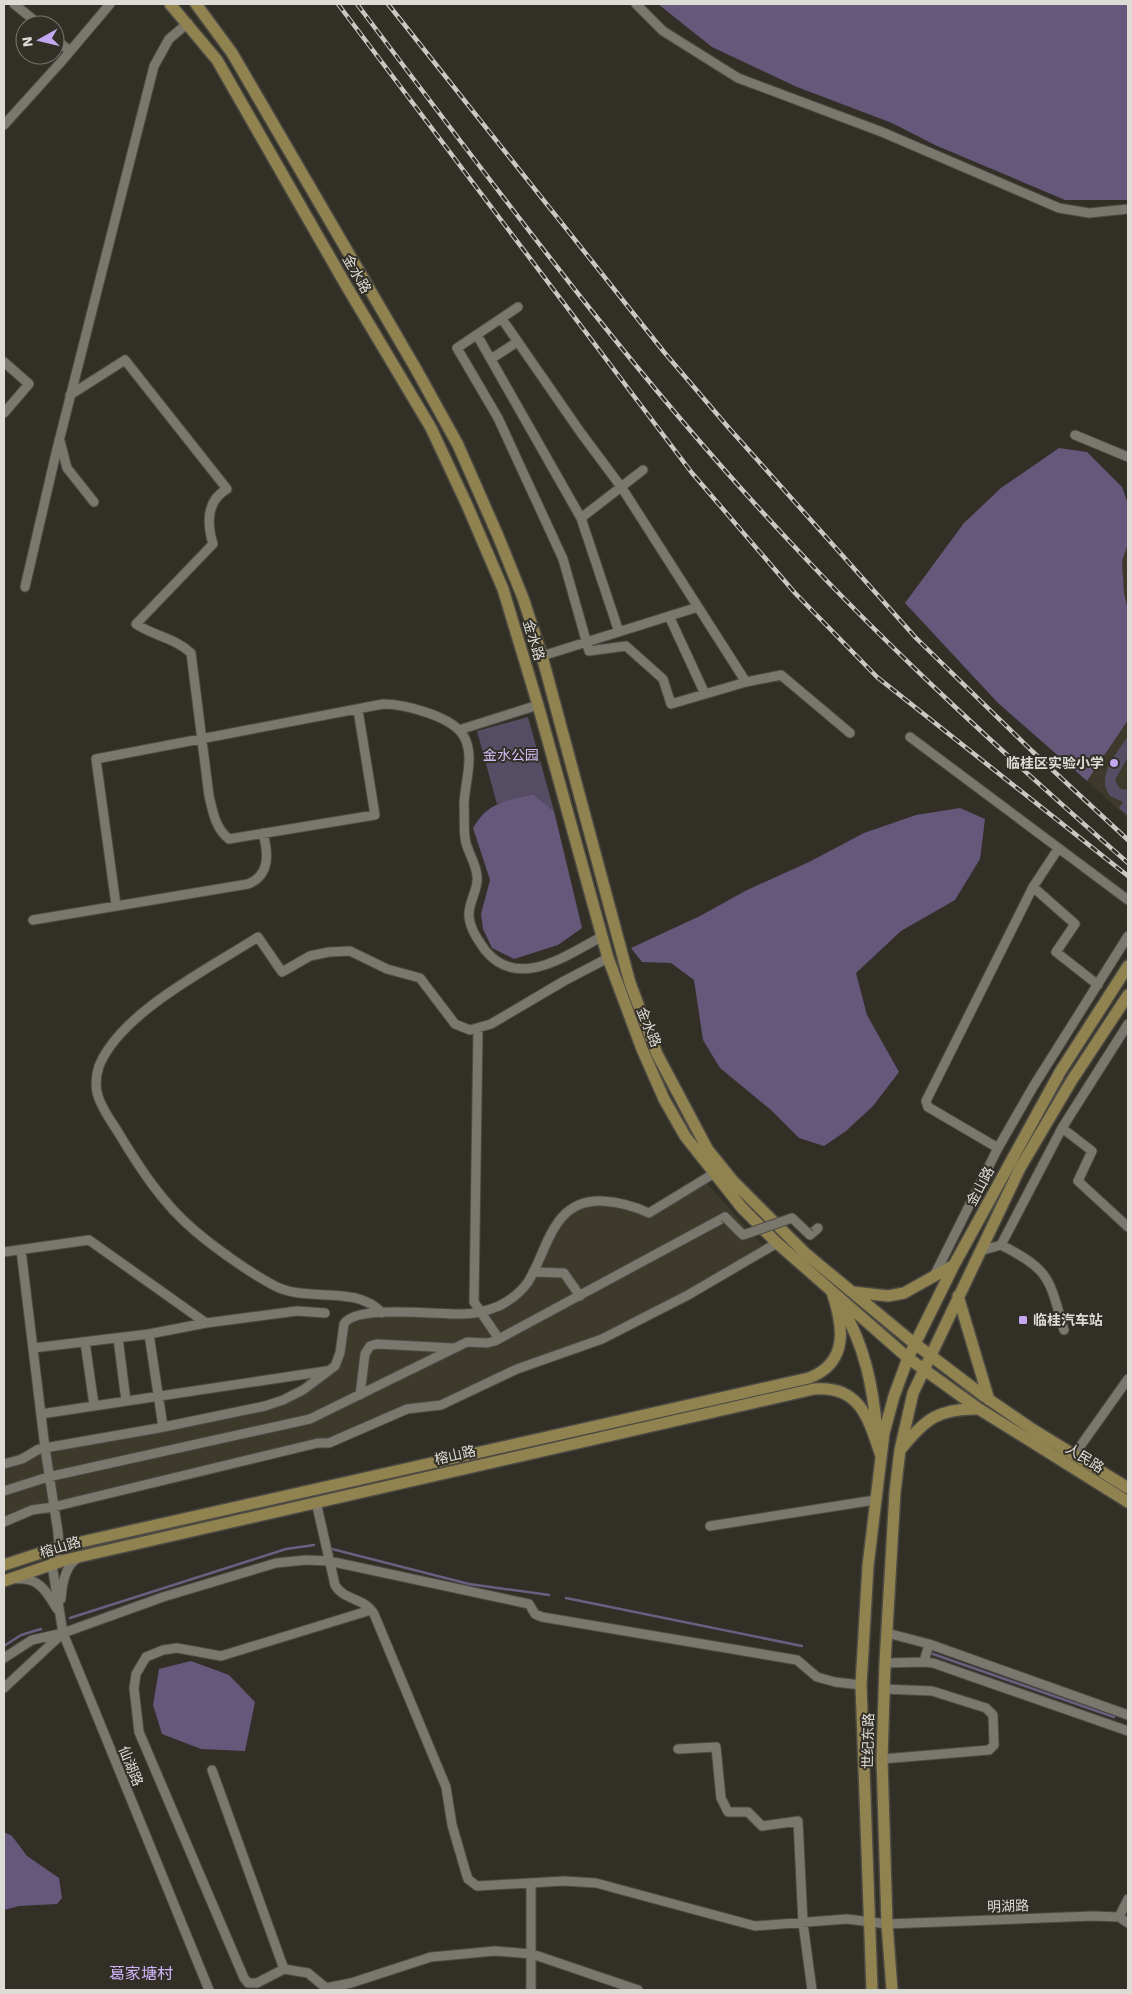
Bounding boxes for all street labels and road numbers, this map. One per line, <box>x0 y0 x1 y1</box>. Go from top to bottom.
street label: 金水路 <box>340 252 374 296</box>
street label: 金水路 <box>520 618 548 662</box>
street label: 金水路 <box>634 1005 664 1049</box>
street label: 金山路 <box>963 1164 997 1208</box>
street label: 人民路 <box>1063 1440 1107 1476</box>
street label: 榕山路 <box>433 1442 477 1468</box>
street label: 榕山路 <box>38 1533 82 1561</box>
street label: 世纪东路 <box>860 1713 876 1769</box>
street label: 仙湖路 <box>116 1744 146 1788</box>
street label: 明湖路 <box>987 1897 1029 1915</box>

